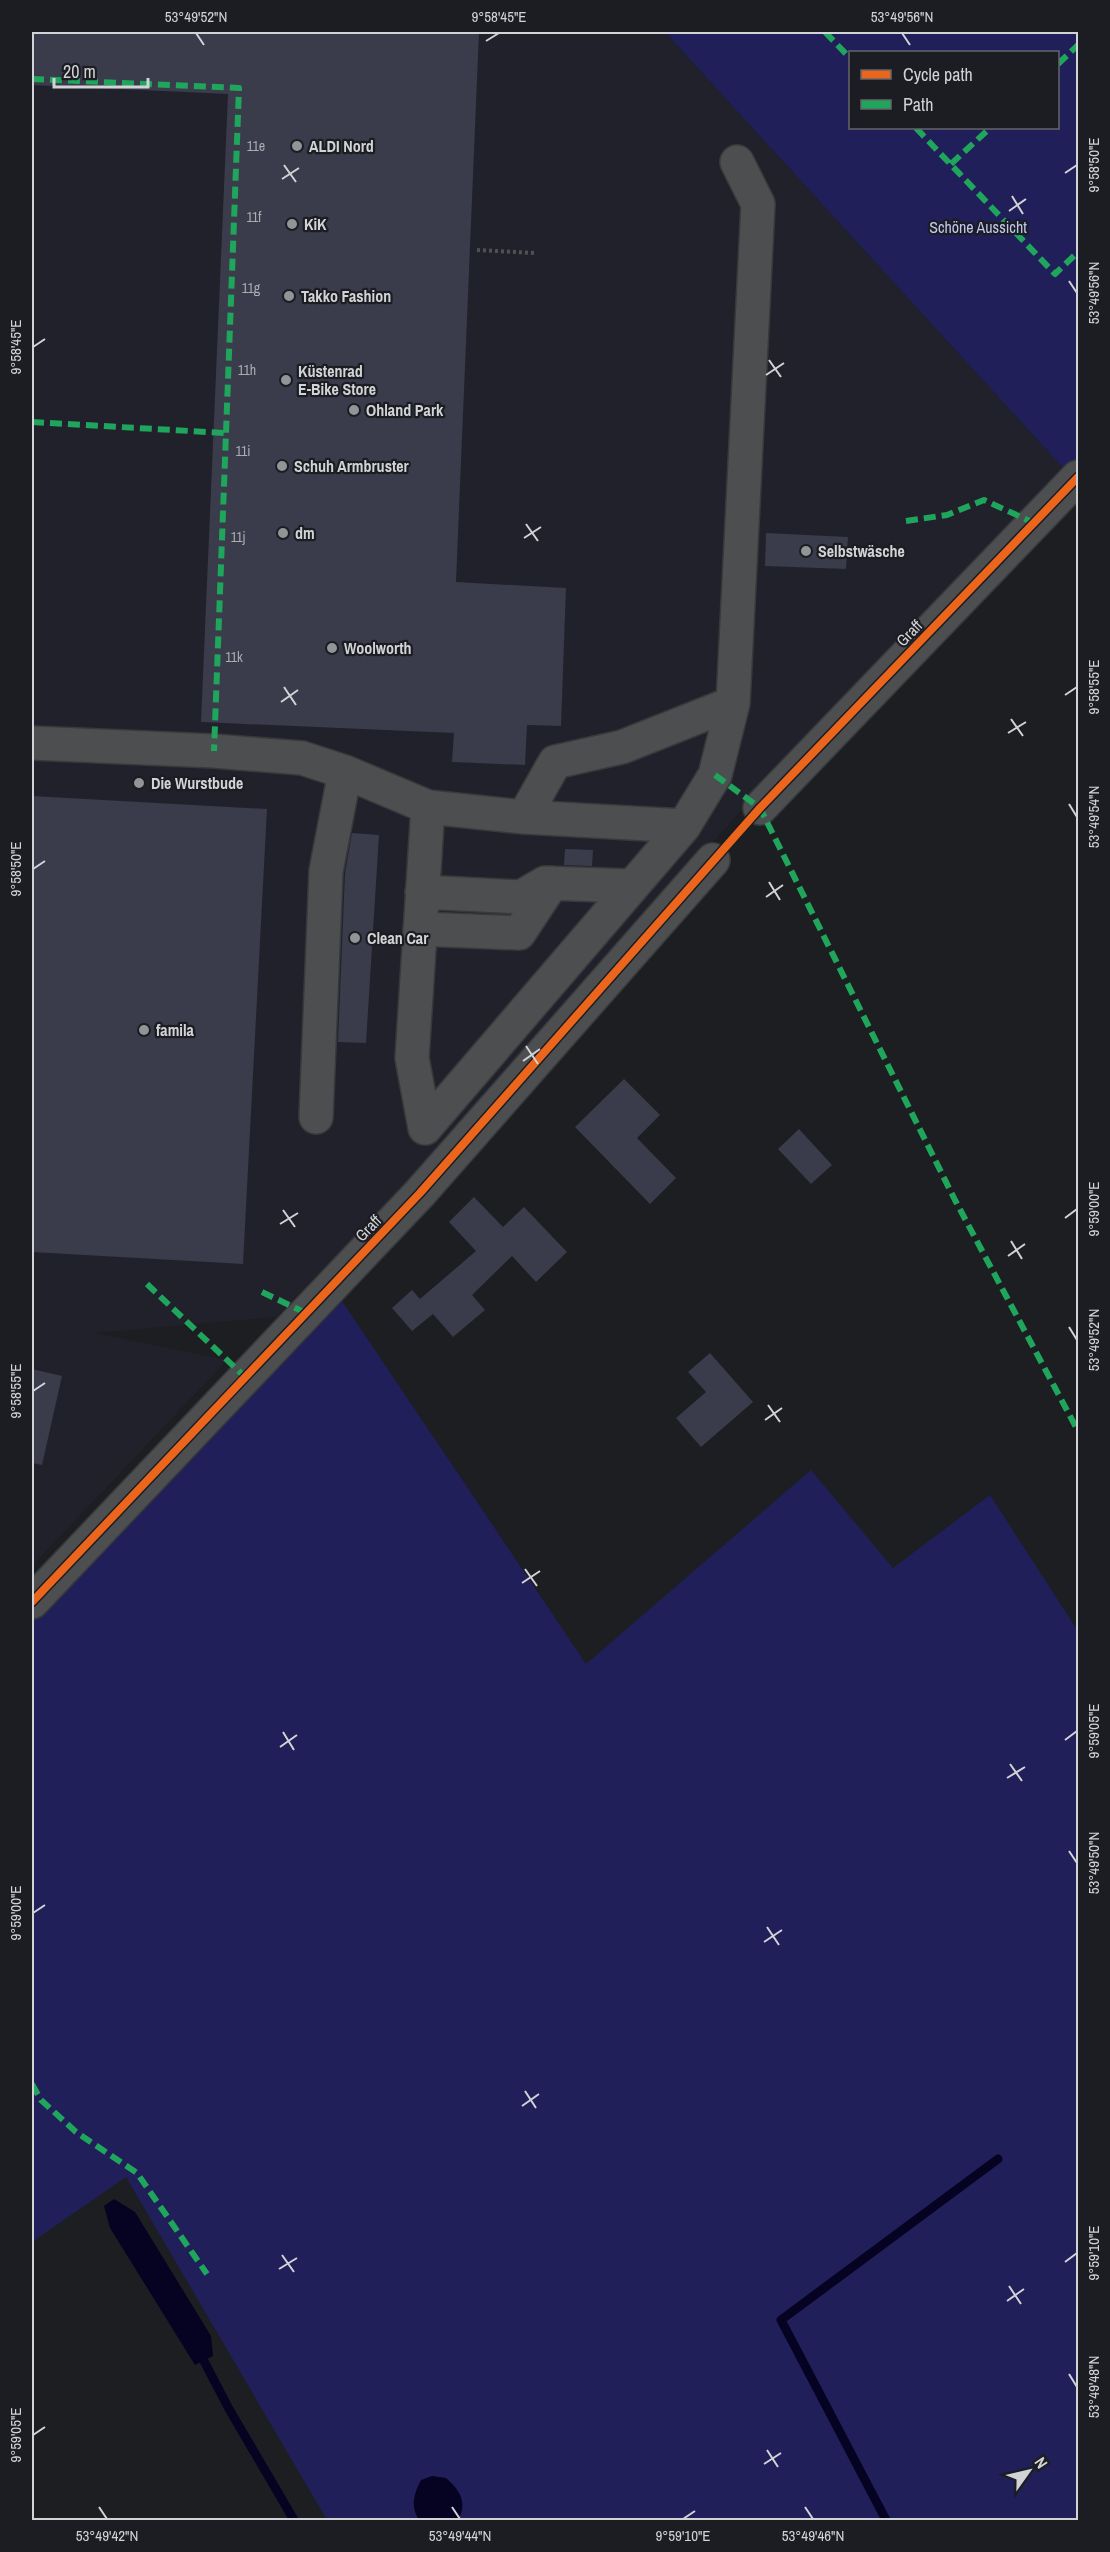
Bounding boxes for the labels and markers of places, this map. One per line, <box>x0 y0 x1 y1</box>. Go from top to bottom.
place label: ALDI Nord <box>309 135 374 157</box>
marker: ALDI Nord <box>290 139 304 153</box>
place label: KiK <box>304 213 327 235</box>
marker: KiK <box>285 217 299 231</box>
place label: Takko Fashion <box>301 285 391 307</box>
marker: Takko Fashion <box>282 289 296 303</box>
place label: Küstenrad E-Bike Store <box>298 360 376 400</box>
marker: Küstenrad E-Bike Store <box>279 373 293 387</box>
place label: Ohland Park <box>366 399 444 421</box>
marker: Ohland Park <box>347 403 361 417</box>
place label: Schuh Armbruster <box>294 455 410 477</box>
marker: Schuh Armbruster <box>275 459 289 473</box>
place label: dm <box>295 522 315 544</box>
marker: dm <box>276 526 290 540</box>
place label: Selbstwäsche <box>818 540 905 562</box>
marker: Selbstwäsche <box>799 544 813 558</box>
place label: Woolworth <box>344 637 412 659</box>
marker: Woolworth <box>325 641 339 655</box>
place label: Die Wurstbude <box>151 772 243 794</box>
marker: Die Wurstbude <box>132 776 146 790</box>
place label: Clean Car <box>367 927 429 949</box>
marker: Clean Car <box>348 931 362 945</box>
place label: famila <box>156 1019 195 1041</box>
marker: famila <box>137 1023 151 1037</box>

